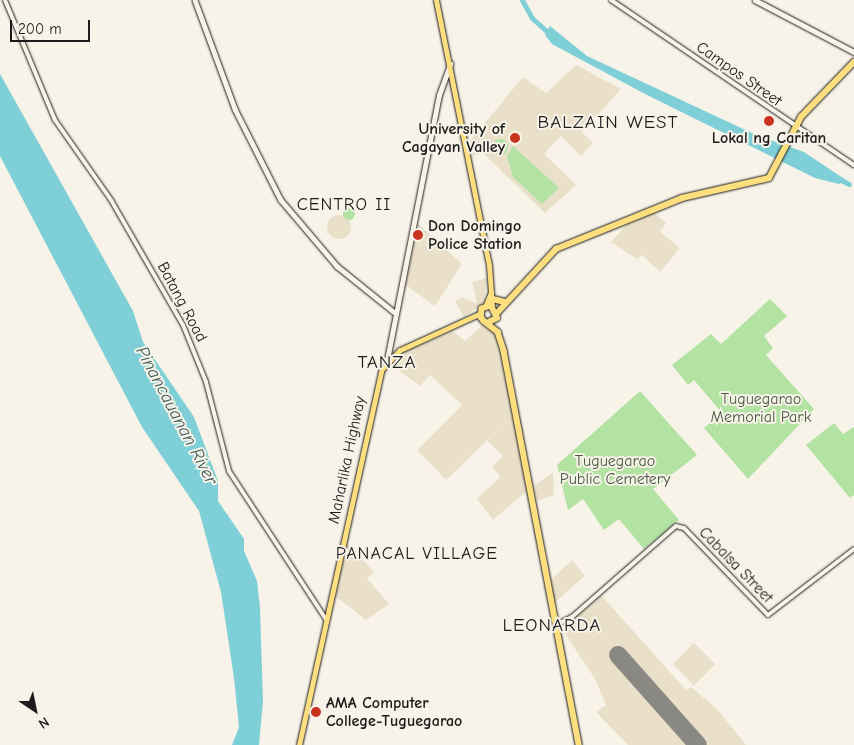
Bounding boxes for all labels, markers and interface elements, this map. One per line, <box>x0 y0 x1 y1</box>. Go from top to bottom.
scale bar <box>12 10 92 42</box>
text: 200 m <box>18 20 62 38</box>
street label: Campos Street <box>692 37 786 111</box>
district label: BALZAIN WEST <box>536 112 680 134</box>
marker: Lokal ng Caritan <box>763 115 775 127</box>
place label: University of Cagayan Valley <box>402 119 505 157</box>
place label: Lokal ng Caritan <box>712 128 826 148</box>
marker: University of Cagayan Valley <box>509 132 521 144</box>
district label: CENTRO II <box>296 194 392 216</box>
place label: Don Domingo Police Station <box>428 216 522 254</box>
marker: Don Domingo Police Station <box>412 229 424 241</box>
street label: Batang Road <box>153 259 211 345</box>
water label: Pinancauanan River <box>130 343 222 489</box>
district label: TANZA <box>357 352 417 374</box>
park label: Tuguegarao Memorial Park <box>711 389 811 427</box>
street label: Maharlika Highway <box>324 394 370 526</box>
park label: Tuguegarao Public Cemetery <box>560 451 670 489</box>
street label: Cabalsa Street <box>695 523 777 607</box>
district label: PANACAL VILLAGE <box>334 543 500 565</box>
district label: LEONARDA <box>502 615 602 637</box>
north arrow <box>10 685 60 735</box>
place label: AMA Computer College-Tuguegarao <box>326 693 462 731</box>
marker: AMA Computer College-Tuguegarao <box>310 706 322 718</box>
text: N <box>35 713 52 732</box>

